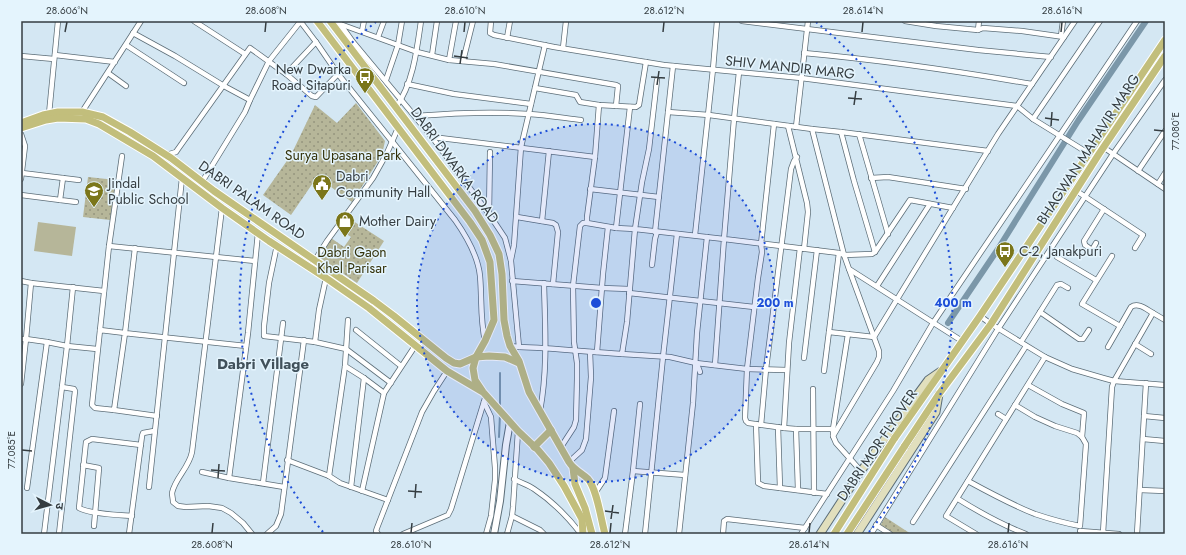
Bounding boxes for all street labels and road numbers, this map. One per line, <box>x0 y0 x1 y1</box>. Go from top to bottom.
street label: SHIV MANDIR MARG <box>724 50 856 84</box>
street label: BHAGWAN MAHAVIR MARG <box>1032 70 1144 228</box>
street label: DABRI DWARKA ROAD <box>406 103 504 227</box>
street label: DABRI PALAM ROAD <box>195 156 309 244</box>
street label: DABRI MOR FLYOVER <box>832 385 922 505</box>

